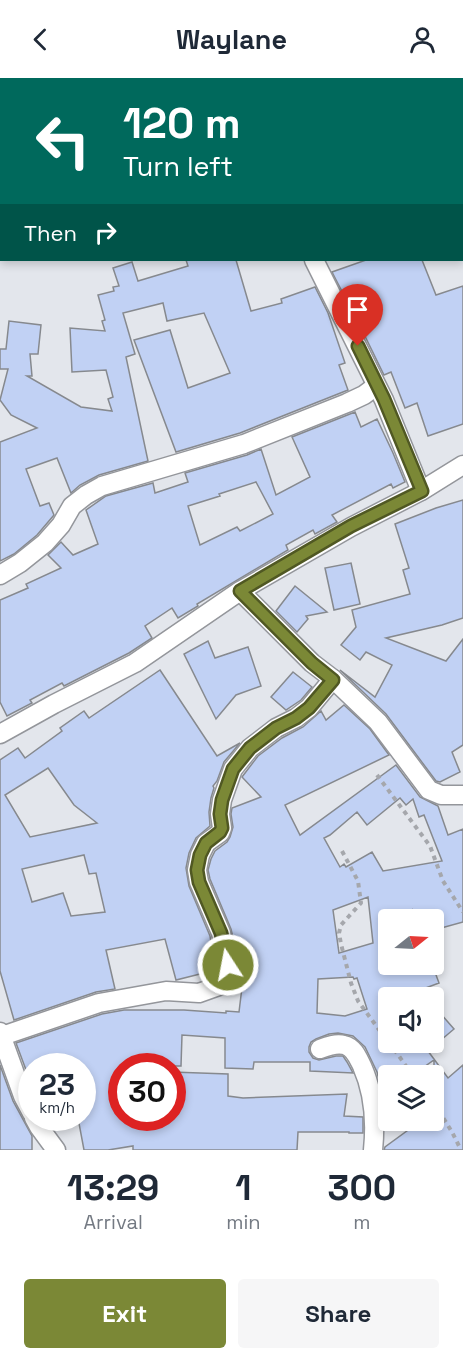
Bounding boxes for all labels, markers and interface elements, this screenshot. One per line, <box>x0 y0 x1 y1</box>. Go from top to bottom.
text: Waylane <box>176 22 287 57</box>
icon: back <box>24 23 57 56</box>
icon: person <box>406 23 439 56</box>
text: 120 m <box>123 97 241 150</box>
icon: left <box>24 102 102 180</box>
text: Turn left <box>123 149 233 184</box>
icon: right <box>89 216 122 249</box>
text: Then <box>24 219 77 247</box>
pin <box>332 284 383 346</box>
icon: arrive <box>341 293 374 326</box>
north arrow <box>378 909 444 975</box>
map controls <box>378 909 444 1131</box>
position arrow <box>196 933 260 997</box>
button: sound <box>378 987 444 1053</box>
speed limit sign: 30 <box>108 1053 186 1131</box>
text: 23 <box>39 1065 75 1104</box>
button: layers <box>378 1065 444 1131</box>
text: km/h <box>39 1098 75 1117</box>
text: 13:29 <box>67 1165 159 1211</box>
text: 1 <box>235 1165 252 1211</box>
text: 300 <box>328 1165 396 1211</box>
text: Arrival <box>83 1209 143 1235</box>
text: min <box>226 1209 261 1235</box>
text: m <box>353 1209 370 1235</box>
button: Exit <box>24 1279 226 1348</box>
button: Share <box>238 1279 439 1348</box>

